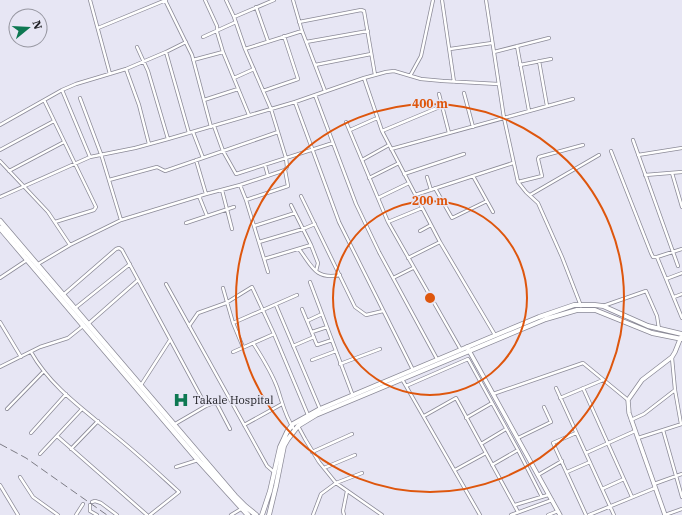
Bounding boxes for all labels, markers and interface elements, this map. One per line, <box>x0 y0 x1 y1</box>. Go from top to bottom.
north arrow <box>8 8 48 48</box>
text: N <box>30 19 46 31</box>
text: 400 m <box>412 96 448 111</box>
text: 200 m <box>412 193 448 208</box>
centre of rings <box>423 291 437 305</box>
hospital icon: Takale Hospital <box>172 391 190 409</box>
place label: Takale Hospital <box>193 393 274 407</box>

